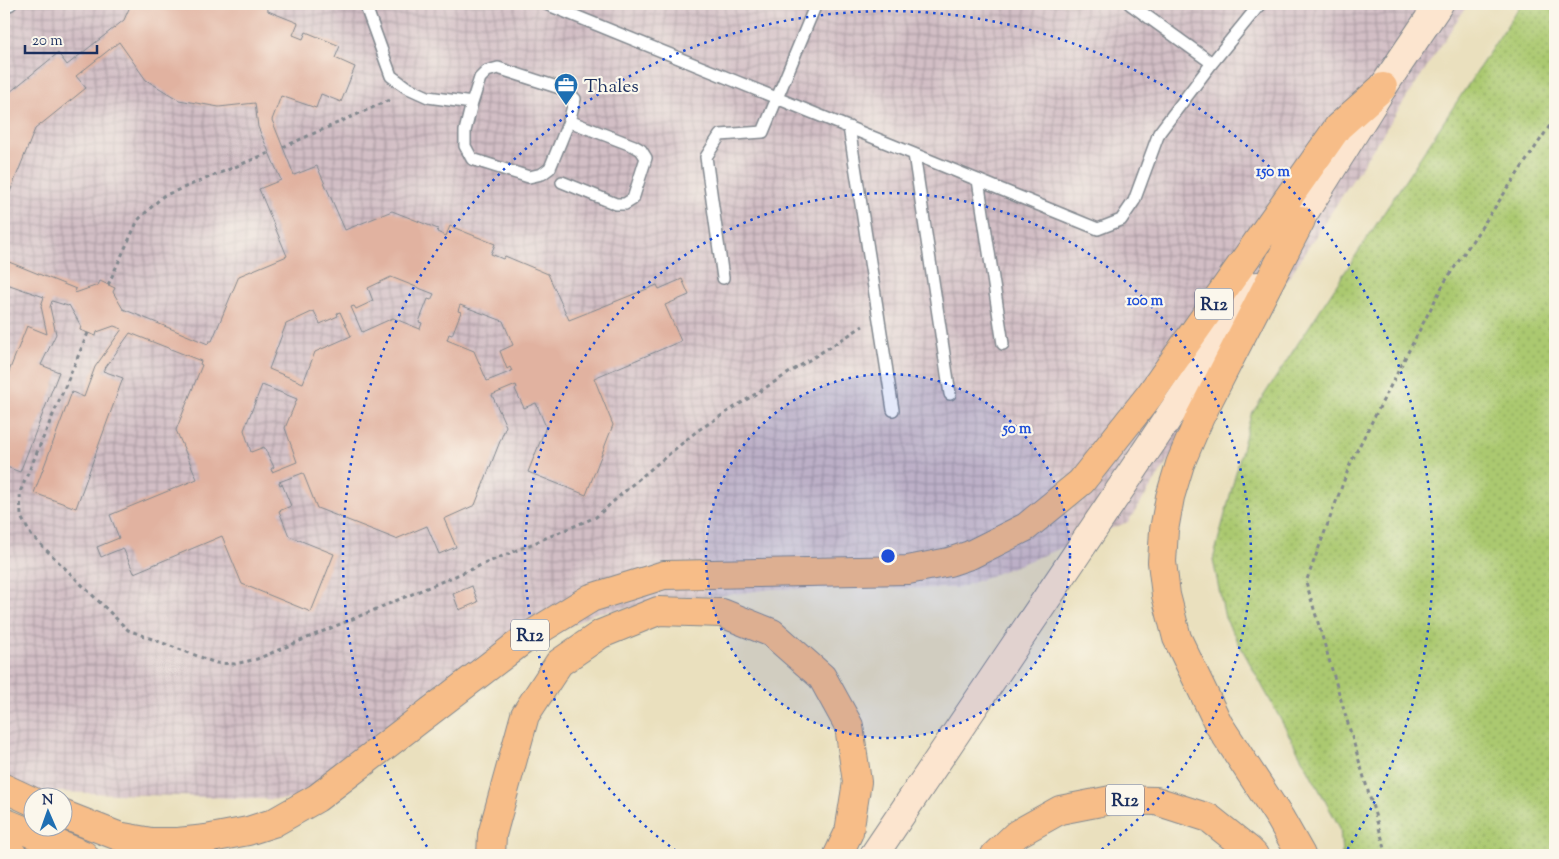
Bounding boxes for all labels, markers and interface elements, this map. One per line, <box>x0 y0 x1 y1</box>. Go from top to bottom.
scale bar <box>25 22 98 54</box>
text: 20 m <box>32 31 63 52</box>
office icon: Thales <box>553 72 579 106</box>
place label: Thales <box>584 74 639 101</box>
text: 150 m <box>1256 162 1290 183</box>
road number: R12 <box>1195 288 1233 320</box>
text: 100 m <box>1127 291 1164 312</box>
text: 50 m <box>1002 419 1032 440</box>
centre of rings <box>879 547 897 565</box>
road number: R12 <box>511 620 549 650</box>
road number: R12 <box>1106 784 1144 816</box>
north arrow <box>22 786 72 836</box>
text: N <box>42 791 54 811</box>

